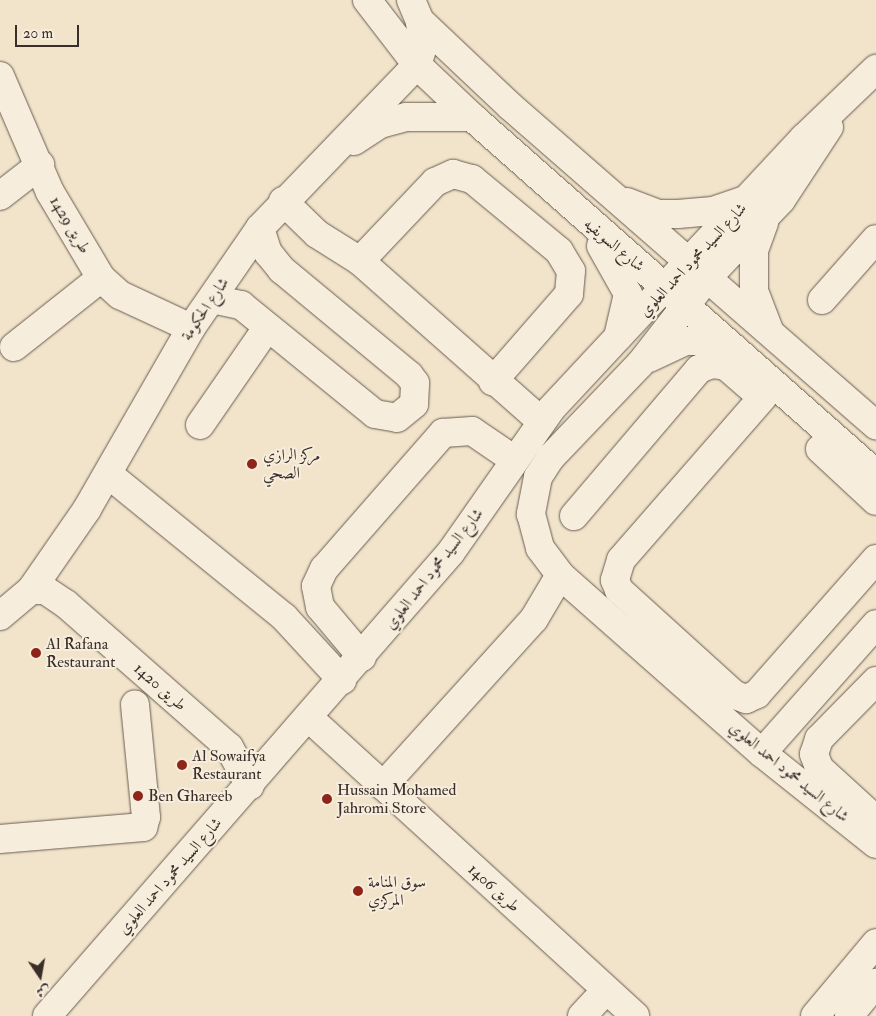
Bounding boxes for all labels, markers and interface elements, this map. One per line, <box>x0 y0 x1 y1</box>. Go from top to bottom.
scale bar <box>18 15 81 47</box>
text: 20 m <box>23 24 53 43</box>
street label: طريق 1429 <box>45 193 95 257</box>
street label: شارع السيد محمود احمد العلوي <box>635 199 751 321</box>
street label: شارع السويفيه <box>580 214 648 276</box>
street label: شارع الحكومة <box>177 274 233 344</box>
place label: مركز الرازي الصحي <box>263 445 320 483</box>
marker: مركز الرازي الصحي <box>245 457 259 471</box>
street label: شارع السيد محمود احمد العلوي <box>381 505 487 633</box>
place label: Al Rafana Restaurant <box>46 634 115 672</box>
marker: Al Rafana Restaurant <box>30 647 42 659</box>
street label: طريق 1420 <box>130 659 190 715</box>
street label: شارع السيد محمود احمد العلوي <box>725 718 853 826</box>
place label: Al Sowaifya Restaurant <box>192 746 266 784</box>
marker: Al Sowaifya Restaurant <box>176 759 188 771</box>
place label: Hussain Mohamed Jahromi Store <box>337 780 456 818</box>
place label: Ben Ghareeb <box>148 786 232 806</box>
marker: Ben Ghareeb <box>132 790 144 802</box>
marker: Hussain Mohamed Jahromi Store <box>321 793 333 805</box>
street label: شارع السيد محمود احمد العلوي <box>114 814 226 938</box>
street label: طريق 1406 <box>464 860 524 916</box>
place label: سوق المنامة المركزي <box>368 872 426 910</box>
marker: سوق المنامة المركزي <box>352 885 364 897</box>
north arrow <box>15 951 65 1001</box>
text: ش <box>35 981 52 1001</box>

